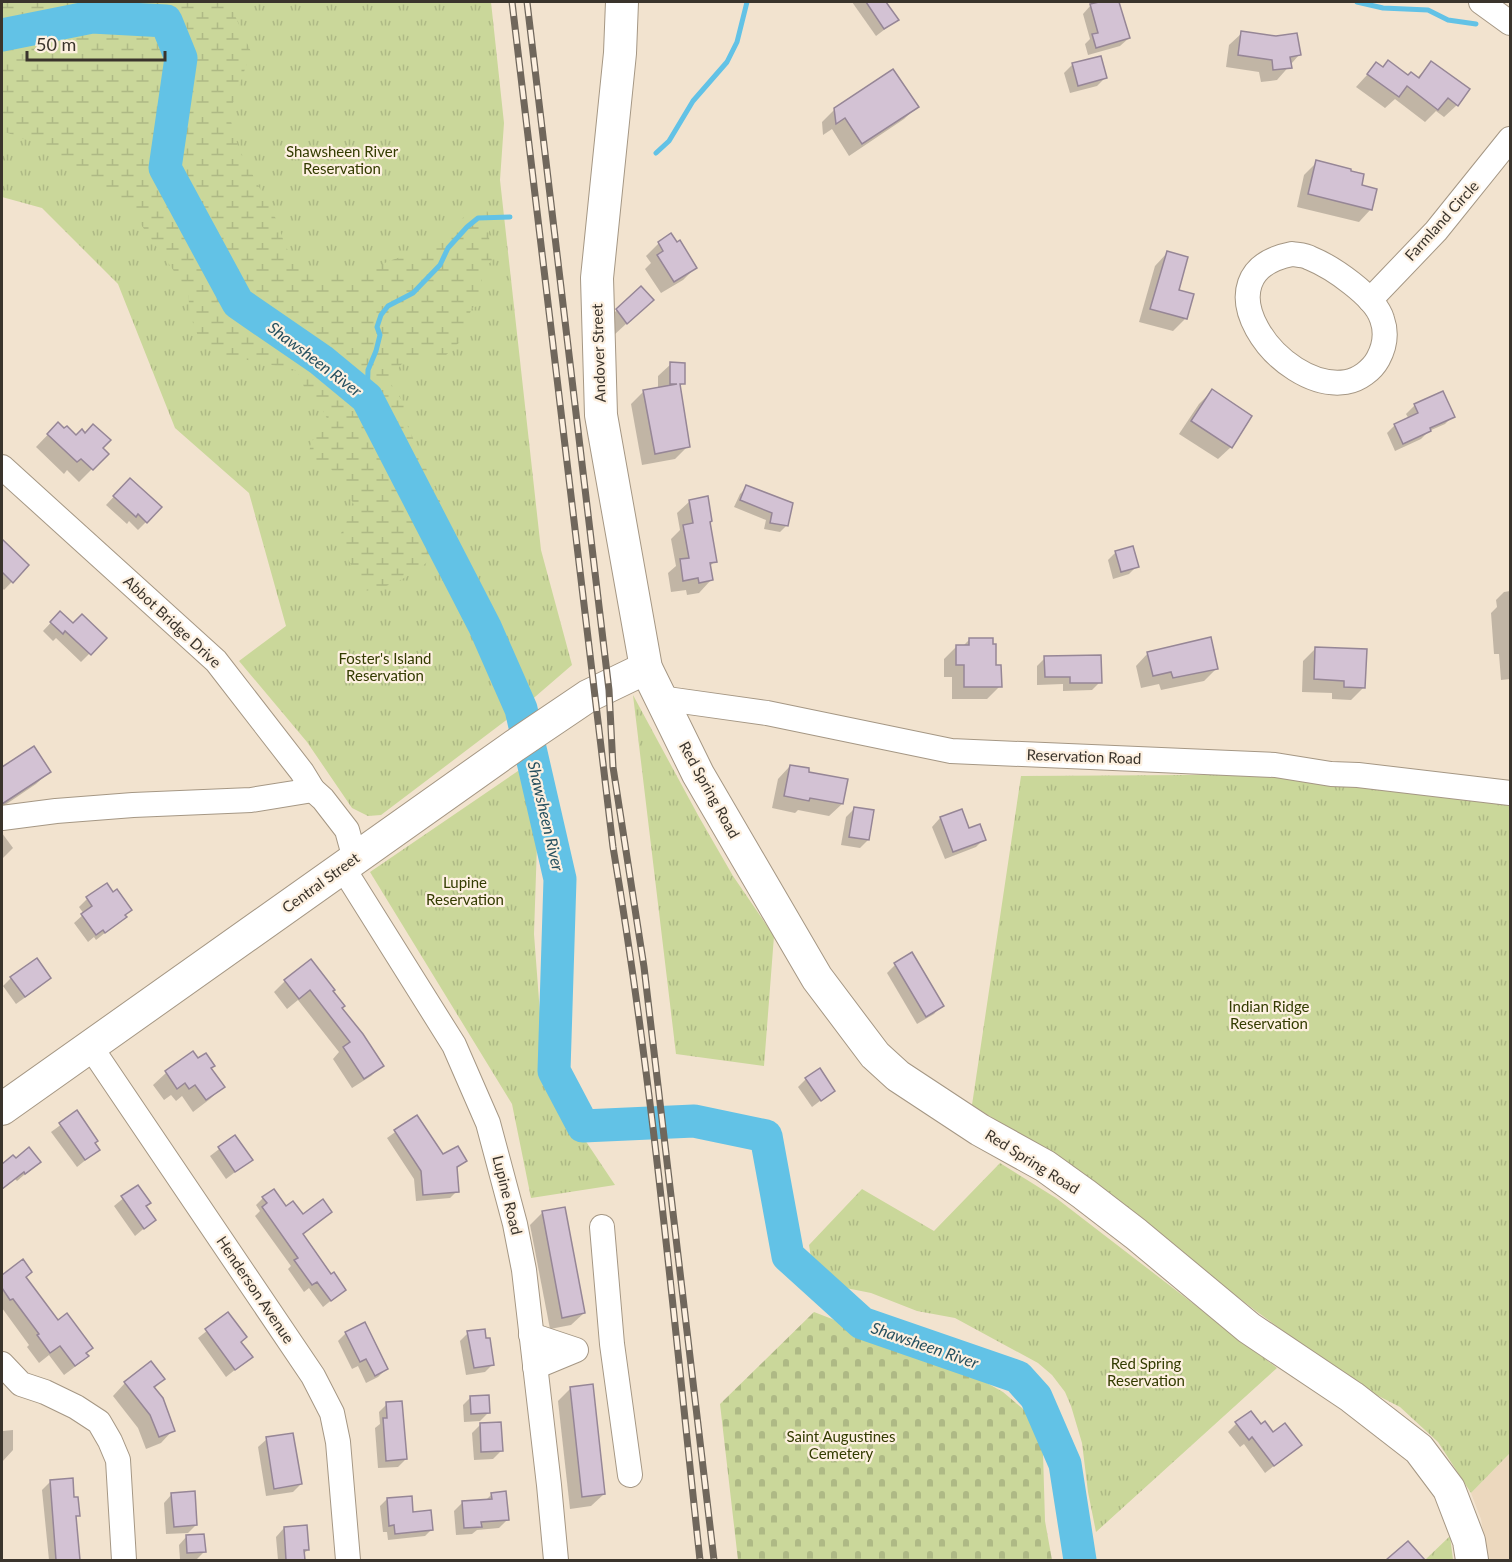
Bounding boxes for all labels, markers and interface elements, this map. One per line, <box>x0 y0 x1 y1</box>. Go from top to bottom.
scale bar <box>27 24 165 62</box>
text: 50 m <box>36 33 76 55</box>
park label: Shawsheen River Reservation <box>286 142 399 177</box>
street label: Farmland Circle <box>1401 176 1482 264</box>
street label: Andover Street <box>587 303 609 403</box>
water label: Shawsheen River <box>265 317 366 400</box>
street label: Abbot Bridge Drive <box>120 571 225 671</box>
park label: Foster's Island Reservation <box>338 649 432 684</box>
street label: Red Spring Road <box>676 738 744 841</box>
street label: Reservation Road <box>1026 745 1142 767</box>
water label: Shawsheen River <box>525 759 568 873</box>
street label: Central Street <box>278 848 363 916</box>
park label: Lupine Reservation <box>426 873 504 908</box>
park label: Indian Ridge Reservation <box>1228 997 1310 1032</box>
street label: Red Spring Road <box>982 1125 1083 1197</box>
street label: Lupine Road <box>489 1153 527 1236</box>
street label: Henderson Avenue <box>213 1232 298 1347</box>
water label: Shawsheen River <box>869 1317 982 1372</box>
park label: Red Spring Reservation <box>1107 1354 1185 1389</box>
park label: Saint Augustines Cemetery <box>786 1427 896 1462</box>

